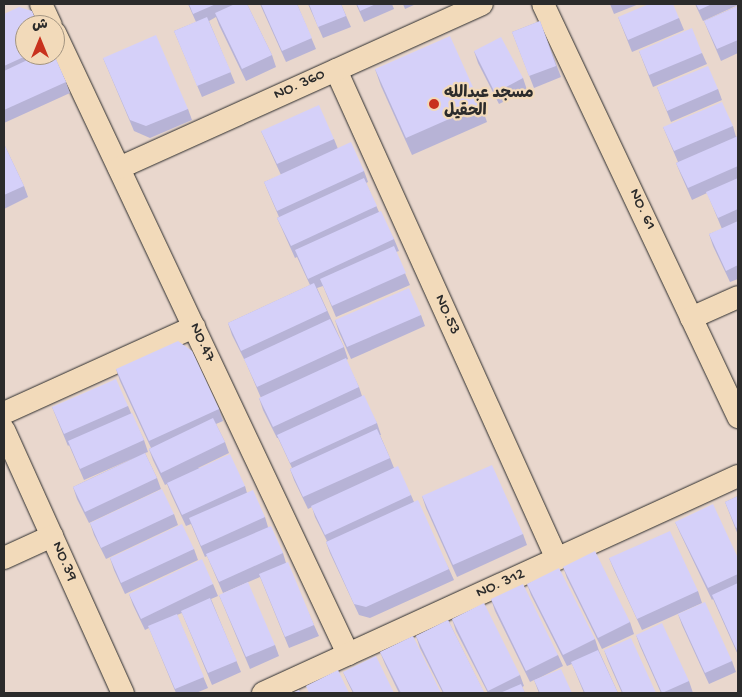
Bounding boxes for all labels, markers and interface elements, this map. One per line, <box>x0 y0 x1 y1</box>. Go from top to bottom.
north arrow <box>15 15 65 65</box>
text: ش <box>32 17 48 34</box>
street label: NO. 360 <box>271 66 329 106</box>
place label: مسجد عبدالله الحقيل <box>444 85 534 123</box>
marker: مسجد عبدالله الحقيل <box>428 98 440 110</box>
street label: NO. 61 <box>623 186 659 234</box>
street label: NO.53 <box>429 292 463 338</box>
street label: NO.47 <box>184 320 218 366</box>
street label: NO.39 <box>46 539 80 585</box>
street label: NO. 312 <box>474 566 528 604</box>

